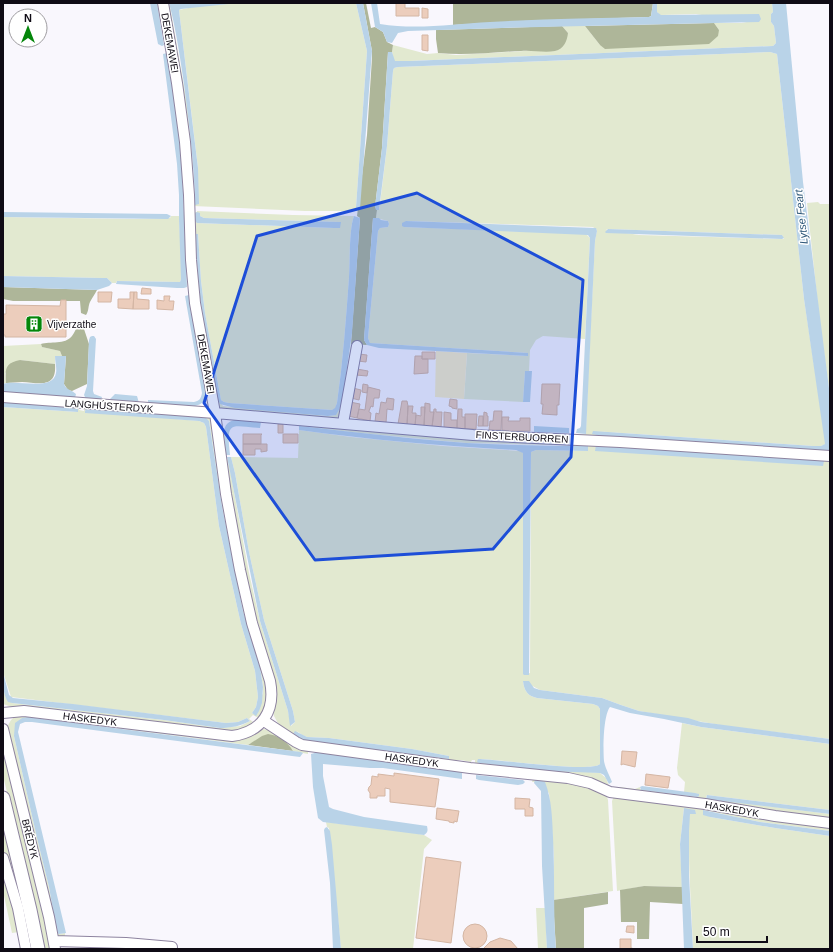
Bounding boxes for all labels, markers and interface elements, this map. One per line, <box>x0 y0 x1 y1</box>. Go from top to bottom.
north arrow <box>8 8 48 48</box>
text: N <box>24 12 32 24</box>
street label: DEKEMAWEI <box>159 12 181 74</box>
water label: Lytse Feart <box>792 188 810 245</box>
building icon: Vijverzathe <box>24 314 44 334</box>
place label: Vijverzathe <box>47 319 97 330</box>
street label: DEKEMAWEI <box>195 333 217 395</box>
street label: LANGHÚSTERDYK <box>64 396 154 415</box>
street label: FINSTERBUORREN <box>475 429 569 445</box>
street label: HASKEDYK <box>62 710 118 728</box>
street label: HASKEDYK <box>384 751 440 769</box>
street label: HASKEDYK <box>704 799 760 819</box>
street label: BRÉDYK <box>20 817 41 861</box>
scale bar <box>697 918 767 944</box>
text: 50 m <box>703 925 730 939</box>

